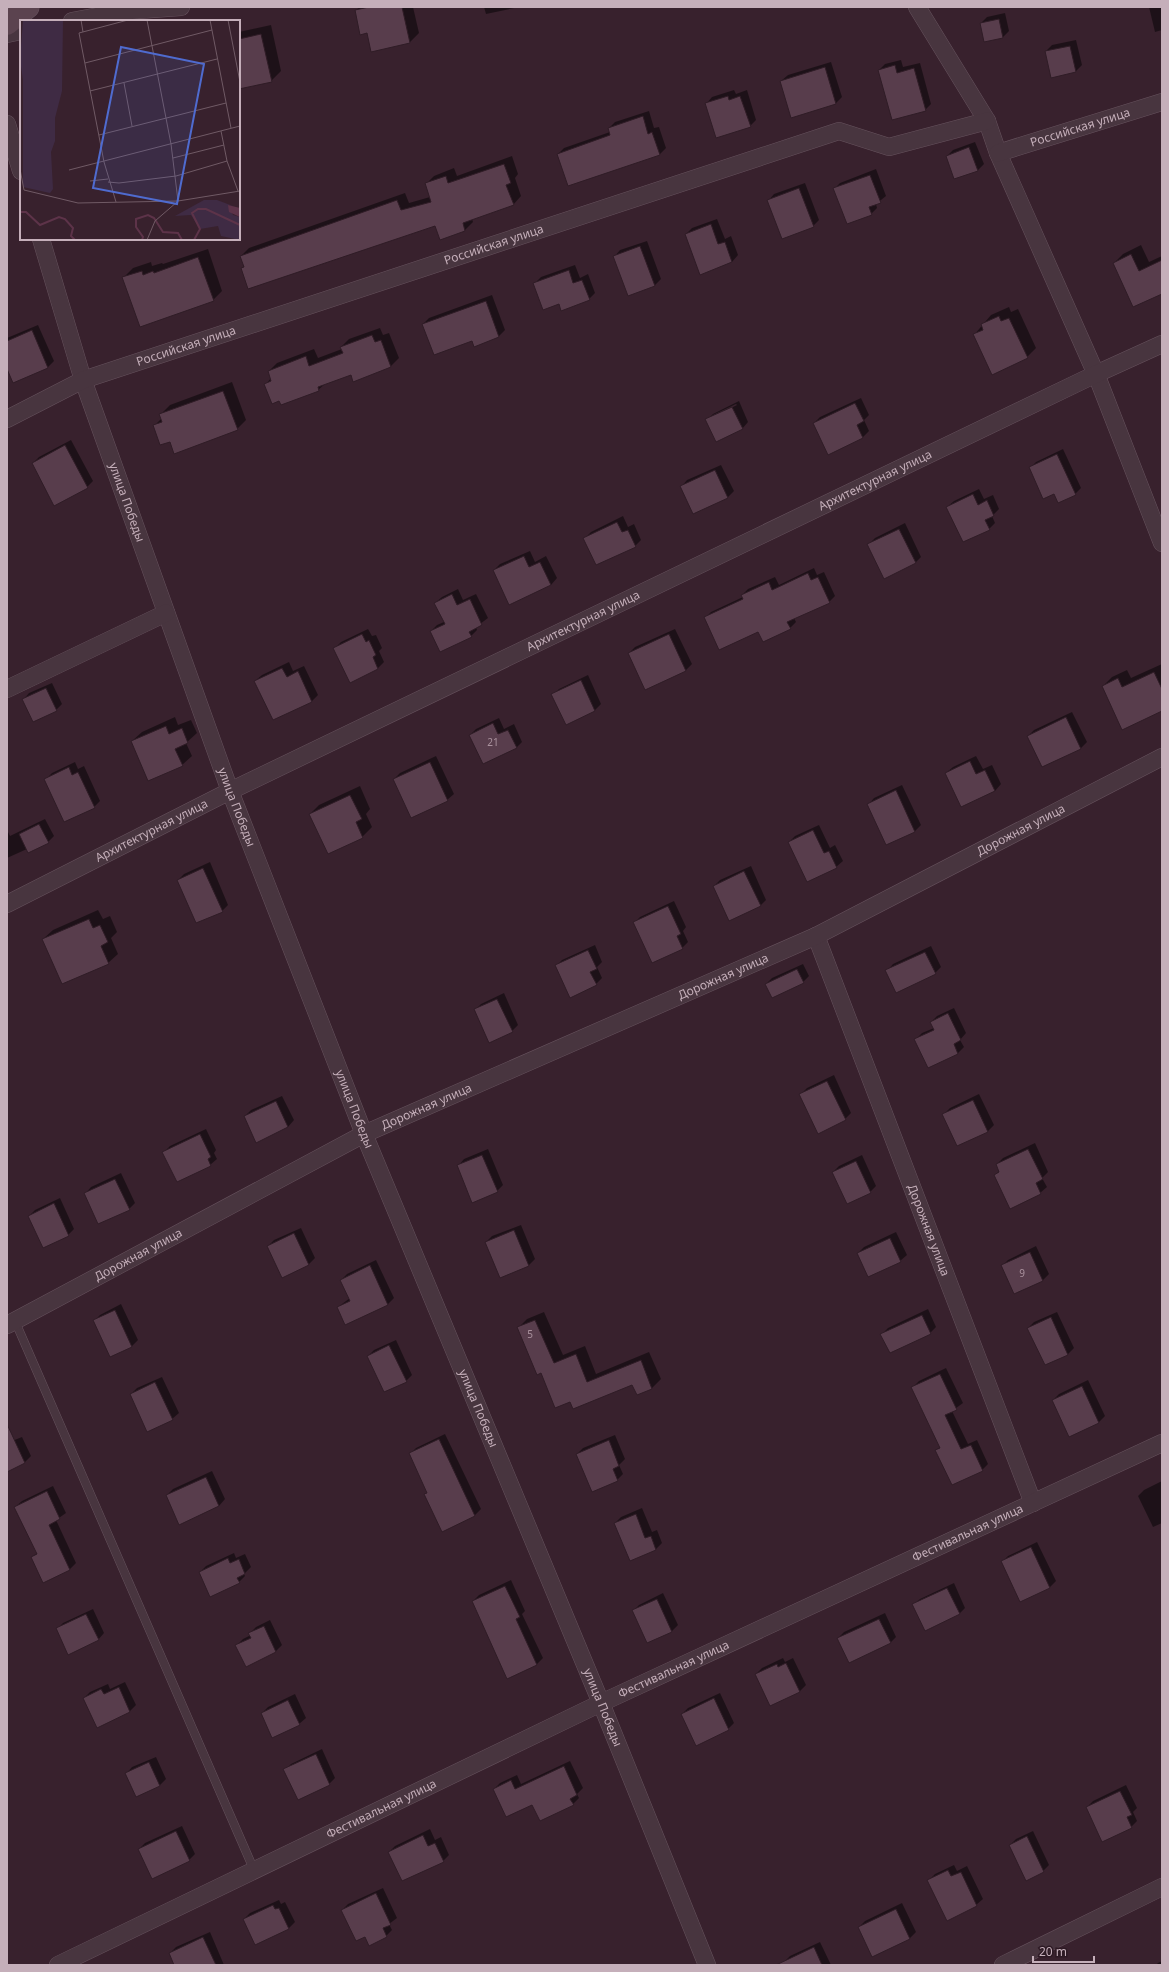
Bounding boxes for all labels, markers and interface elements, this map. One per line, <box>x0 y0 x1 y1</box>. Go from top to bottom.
inset map <box>20 20 240 240</box>
street label: Российская улица <box>1028 103 1132 151</box>
street label: Российская улица <box>442 220 546 269</box>
street label: Российская улица <box>134 321 238 370</box>
street label: Архитектурная улица <box>815 445 934 514</box>
street label: улица Победы <box>105 460 149 544</box>
street label: Архитектурная улица <box>523 586 643 655</box>
house number: 21 <box>487 735 499 749</box>
street label: улица Победы <box>214 765 260 849</box>
street label: Архитектурная улица <box>92 795 210 866</box>
street label: Дорожная улица <box>973 800 1068 859</box>
street label: Дорожная улица <box>675 949 771 1004</box>
street label: улица Победы <box>332 1067 378 1151</box>
street label: Дорожная улица <box>378 1079 474 1134</box>
street label: Дорожная улица <box>904 1182 954 1279</box>
street label: Дорожная улица <box>91 1224 185 1285</box>
house number: 9 <box>1019 1266 1025 1280</box>
house number: 5 <box>527 1327 533 1341</box>
street label: улица Победы <box>455 1366 503 1450</box>
street label: Фестивальная улица <box>909 1500 1026 1566</box>
street label: Фестивальная улица <box>615 1636 732 1702</box>
street label: улица Победы <box>579 1666 627 1749</box>
street label: Фестивальная улица <box>323 1775 439 1842</box>
scale bar <box>1033 1938 1094 1964</box>
text: 20 m <box>1039 1943 1067 1960</box>

